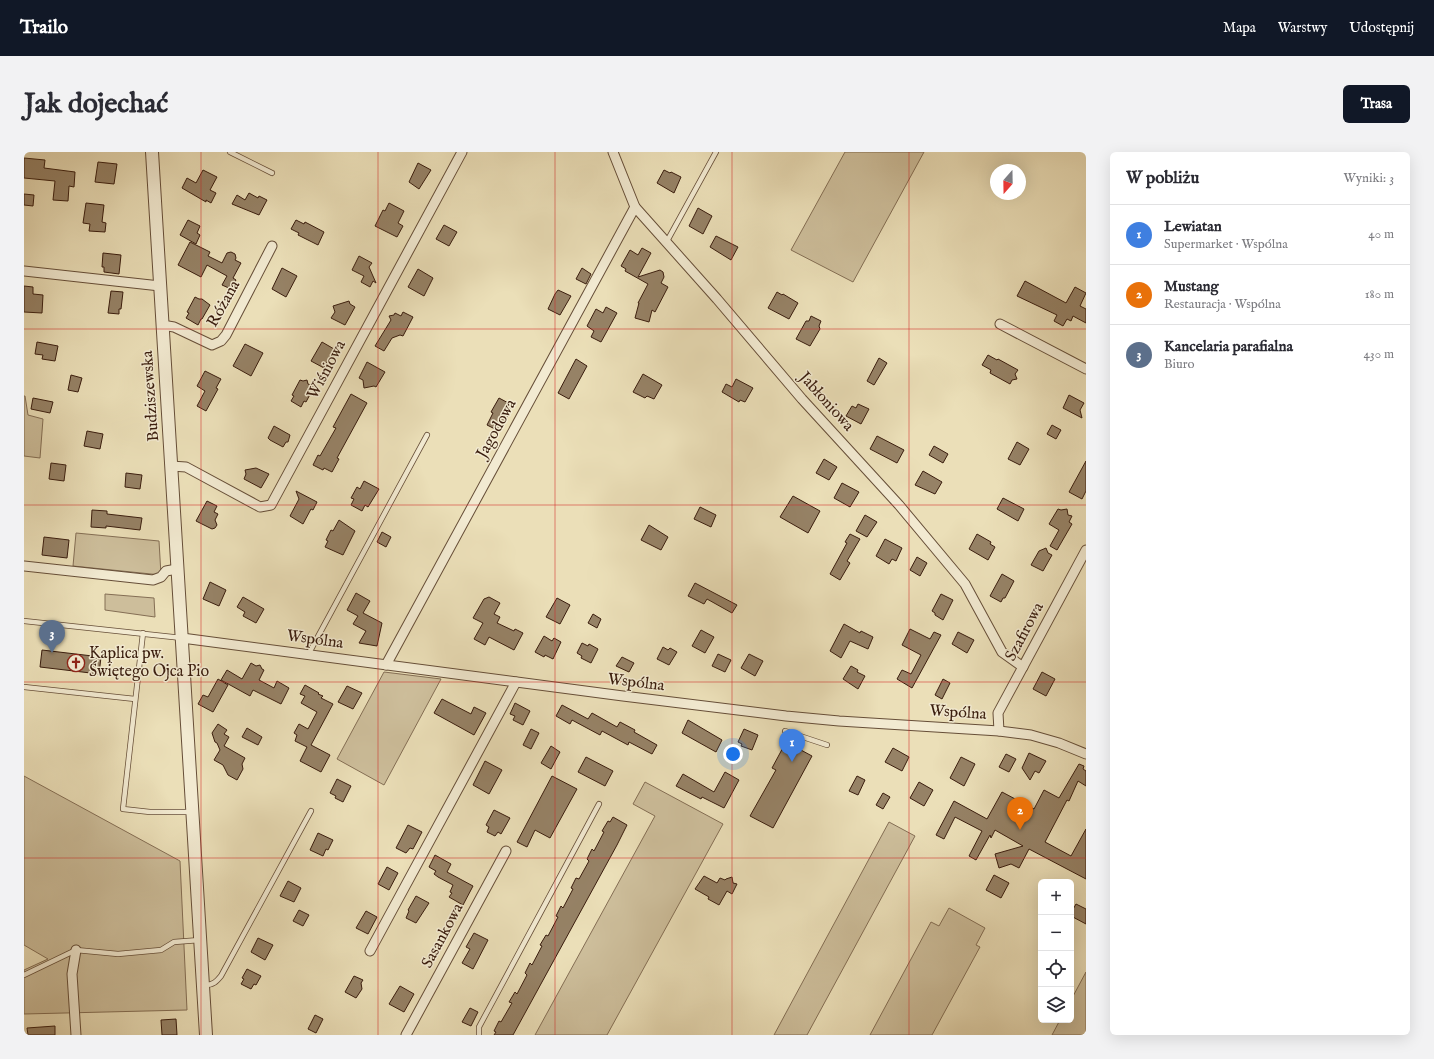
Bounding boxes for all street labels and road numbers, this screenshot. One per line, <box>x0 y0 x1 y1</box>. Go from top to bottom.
street label: Różana <box>203 277 245 331</box>
street label: Wiśniowa <box>303 337 351 403</box>
street label: Budziszewska <box>138 350 164 442</box>
street label: Jabłoniowa <box>793 367 858 436</box>
street label: Jagodowa <box>472 396 521 464</box>
street label: Szafirowa <box>1001 599 1049 665</box>
street label: Wspólna <box>285 626 345 654</box>
street label: Wspólna <box>606 670 666 696</box>
street label: Wspólna <box>929 701 987 725</box>
street label: Sasankowa <box>418 900 468 972</box>

